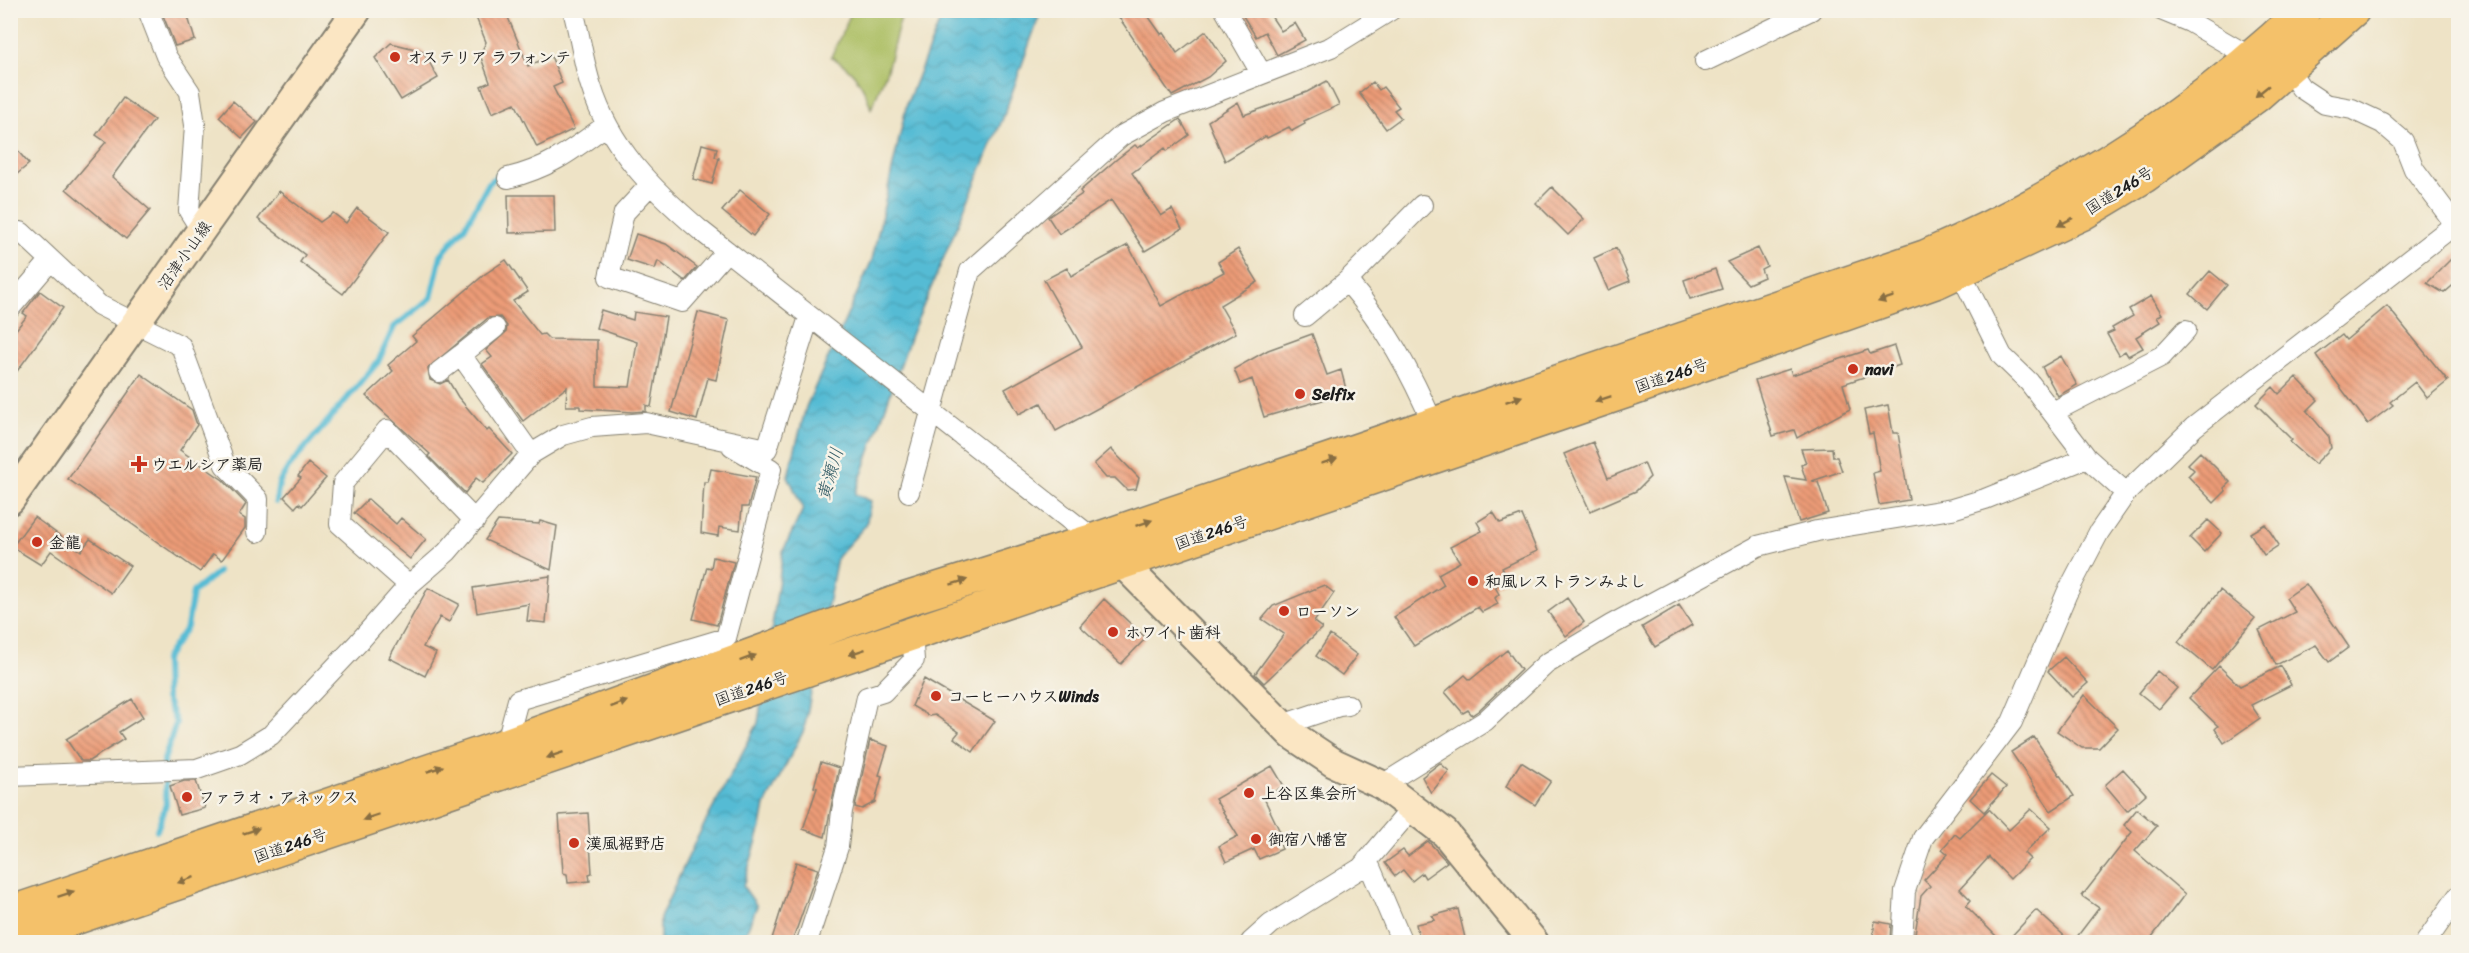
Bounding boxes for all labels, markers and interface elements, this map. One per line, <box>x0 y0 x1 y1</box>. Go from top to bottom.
place label: オステリア ラフォンテ <box>407 43 571 72</box>
marker: オステリア ラフォンテ <box>388 50 402 64</box>
one-way arrow <box>2254 84 2269 96</box>
street label: 国道246号 <box>2079 158 2159 223</box>
street label: 沼津小山線 <box>150 214 219 296</box>
one-way arrow <box>2056 217 2073 227</box>
one-way arrow <box>1877 295 1895 305</box>
street label: 国道246号 <box>1630 349 1712 402</box>
place label: navi <box>1864 355 1895 384</box>
marker: navi <box>1846 362 1860 376</box>
place label: Selfix <box>1311 380 1356 409</box>
marker: Selfix <box>1293 387 1307 401</box>
one-way arrow <box>1505 393 1523 403</box>
one-way arrow <box>1594 394 1612 404</box>
water label: 黄瀬川 <box>807 444 853 504</box>
place label: ウエルシア薬局 <box>151 450 263 479</box>
one-way arrow <box>1320 455 1338 465</box>
marker: ウエルシア薬局 <box>132 457 146 471</box>
street label: 国道246号 <box>1170 506 1252 559</box>
one-way arrow <box>1135 518 1153 527</box>
place label: 金龍 <box>49 528 81 557</box>
marker: 金龍 <box>30 535 44 549</box>
place label: 和風レストランみよし <box>1485 567 1646 596</box>
marker: 和風レストランみよし <box>1466 574 1480 588</box>
one-way arrow <box>950 577 968 587</box>
place label: ローソン <box>1296 597 1360 626</box>
marker: ローソン <box>1277 604 1291 618</box>
place label: ホワイト歯科 <box>1125 618 1221 647</box>
marker: ホワイト歯科 <box>1106 625 1120 639</box>
one-way arrow <box>847 648 865 657</box>
one-way arrow <box>739 652 757 662</box>
street label: 国道246号 <box>710 662 792 715</box>
place label: コーヒーハウスWinds <box>948 682 1099 711</box>
marker: コーヒーハウスWinds <box>929 689 943 703</box>
one-way arrow <box>610 699 628 709</box>
one-way arrow <box>546 750 564 760</box>
one-way arrow <box>426 763 444 773</box>
place label: 上谷区集会所 <box>1261 779 1357 808</box>
place label: ファラオ・アネックス <box>199 783 358 812</box>
marker: 上谷区集会所 <box>1242 786 1256 800</box>
marker: ファラオ・アネックス <box>180 790 194 804</box>
one-way arrow <box>362 813 380 823</box>
street label: 国道246号 <box>249 819 331 872</box>
place label: 御宿八幡宮 <box>1268 825 1348 854</box>
one-way arrow <box>242 826 260 836</box>
place label: 漢風裾野店 <box>586 829 666 858</box>
marker: 御宿八幡宮 <box>1249 832 1263 846</box>
marker: 漢風裾野店 <box>567 836 581 850</box>
one-way arrow <box>177 876 195 886</box>
one-way arrow <box>57 889 75 898</box>

